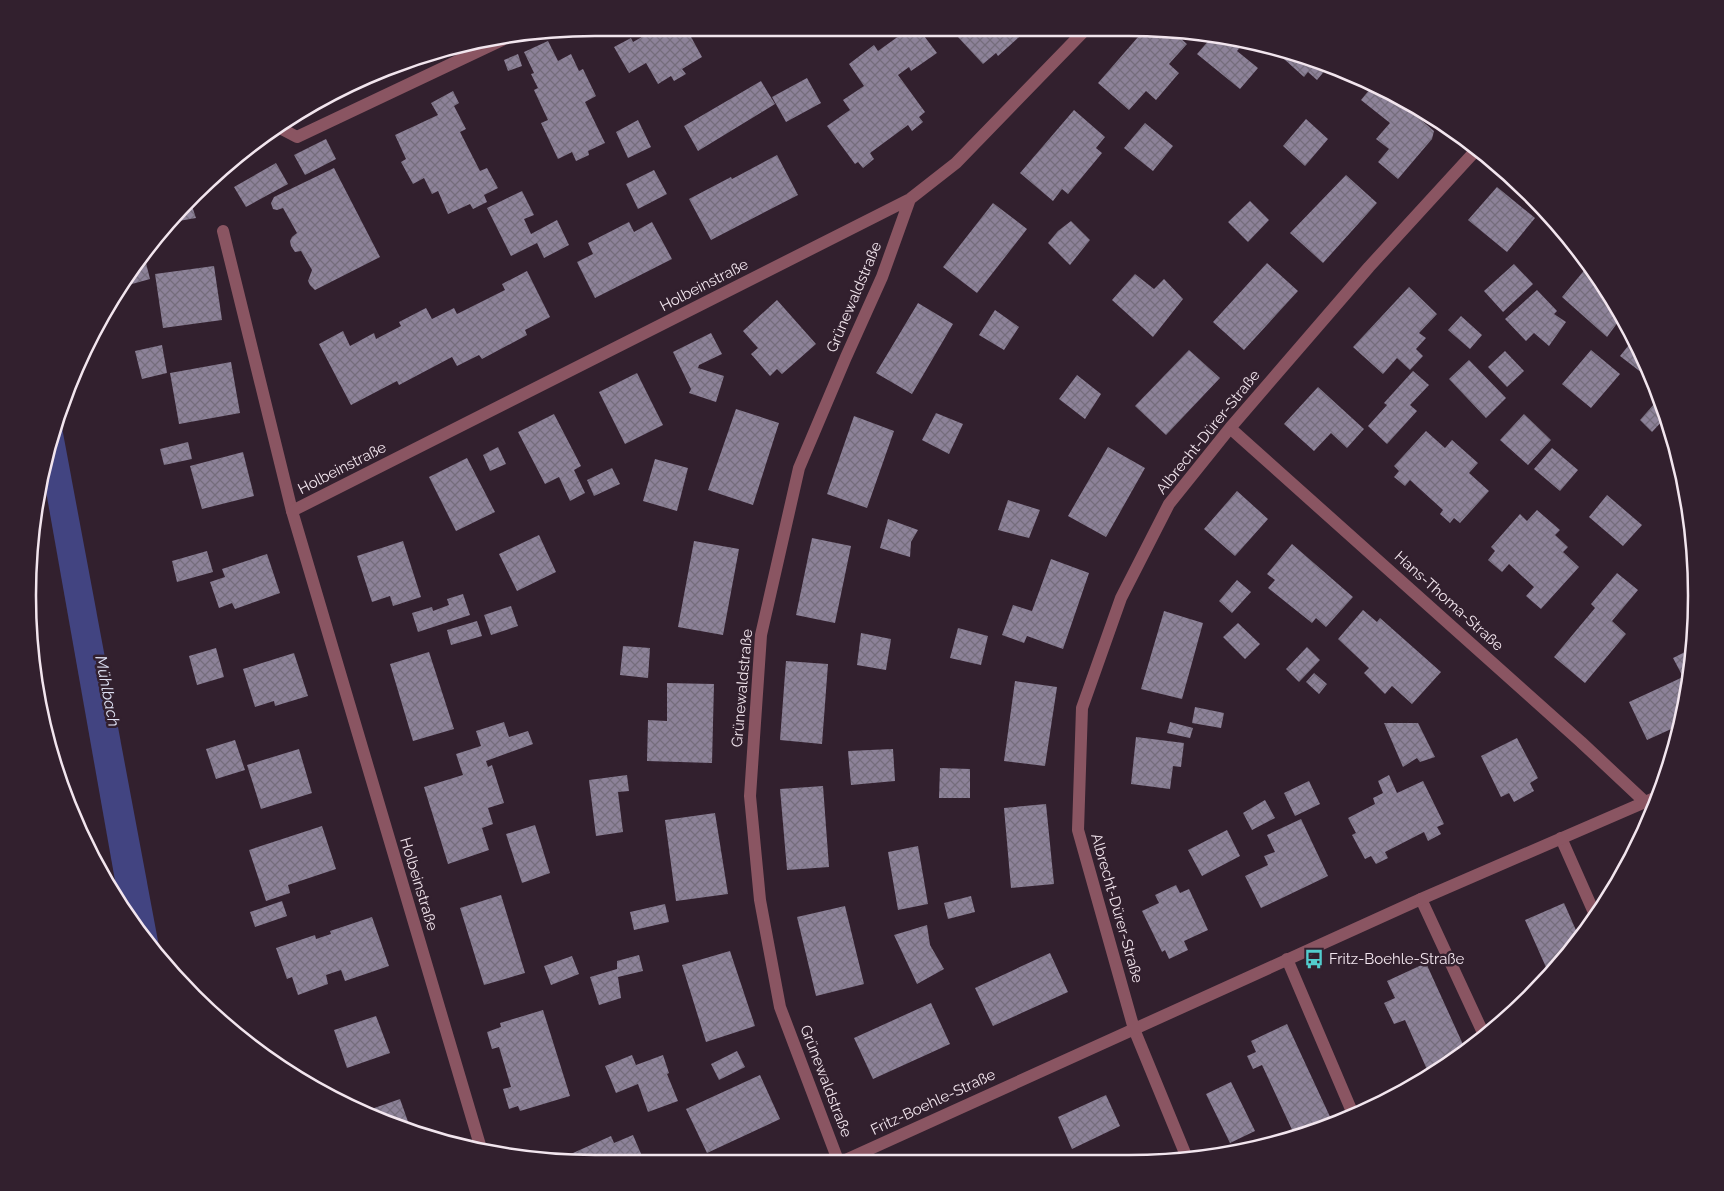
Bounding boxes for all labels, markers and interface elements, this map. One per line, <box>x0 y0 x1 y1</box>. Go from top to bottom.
street label: Grünewaldstraße <box>823 239 886 355</box>
street label: Holbeinstraße <box>657 255 751 315</box>
street label: Albrecht-Dürer-Straße <box>1152 366 1264 498</box>
street label: Holbeinstraße <box>295 438 389 498</box>
street label: Hans-Thoma-Straße <box>1391 547 1507 655</box>
street label: Grünewaldstraße <box>728 628 756 748</box>
water label: Mühlbach <box>91 654 124 728</box>
street label: Albrecht-Dürer-Straße <box>1087 831 1147 985</box>
street label: Holbeinstraße <box>396 835 442 933</box>
bus stop icon: Fritz-Boehle-Straße <box>1303 948 1325 970</box>
place label: Fritz-Boehle-Straße <box>1329 950 1465 968</box>
street label: Grünewaldstraße <box>796 1022 856 1140</box>
street label: Fritz-Boehle-Straße <box>868 1065 998 1139</box>

